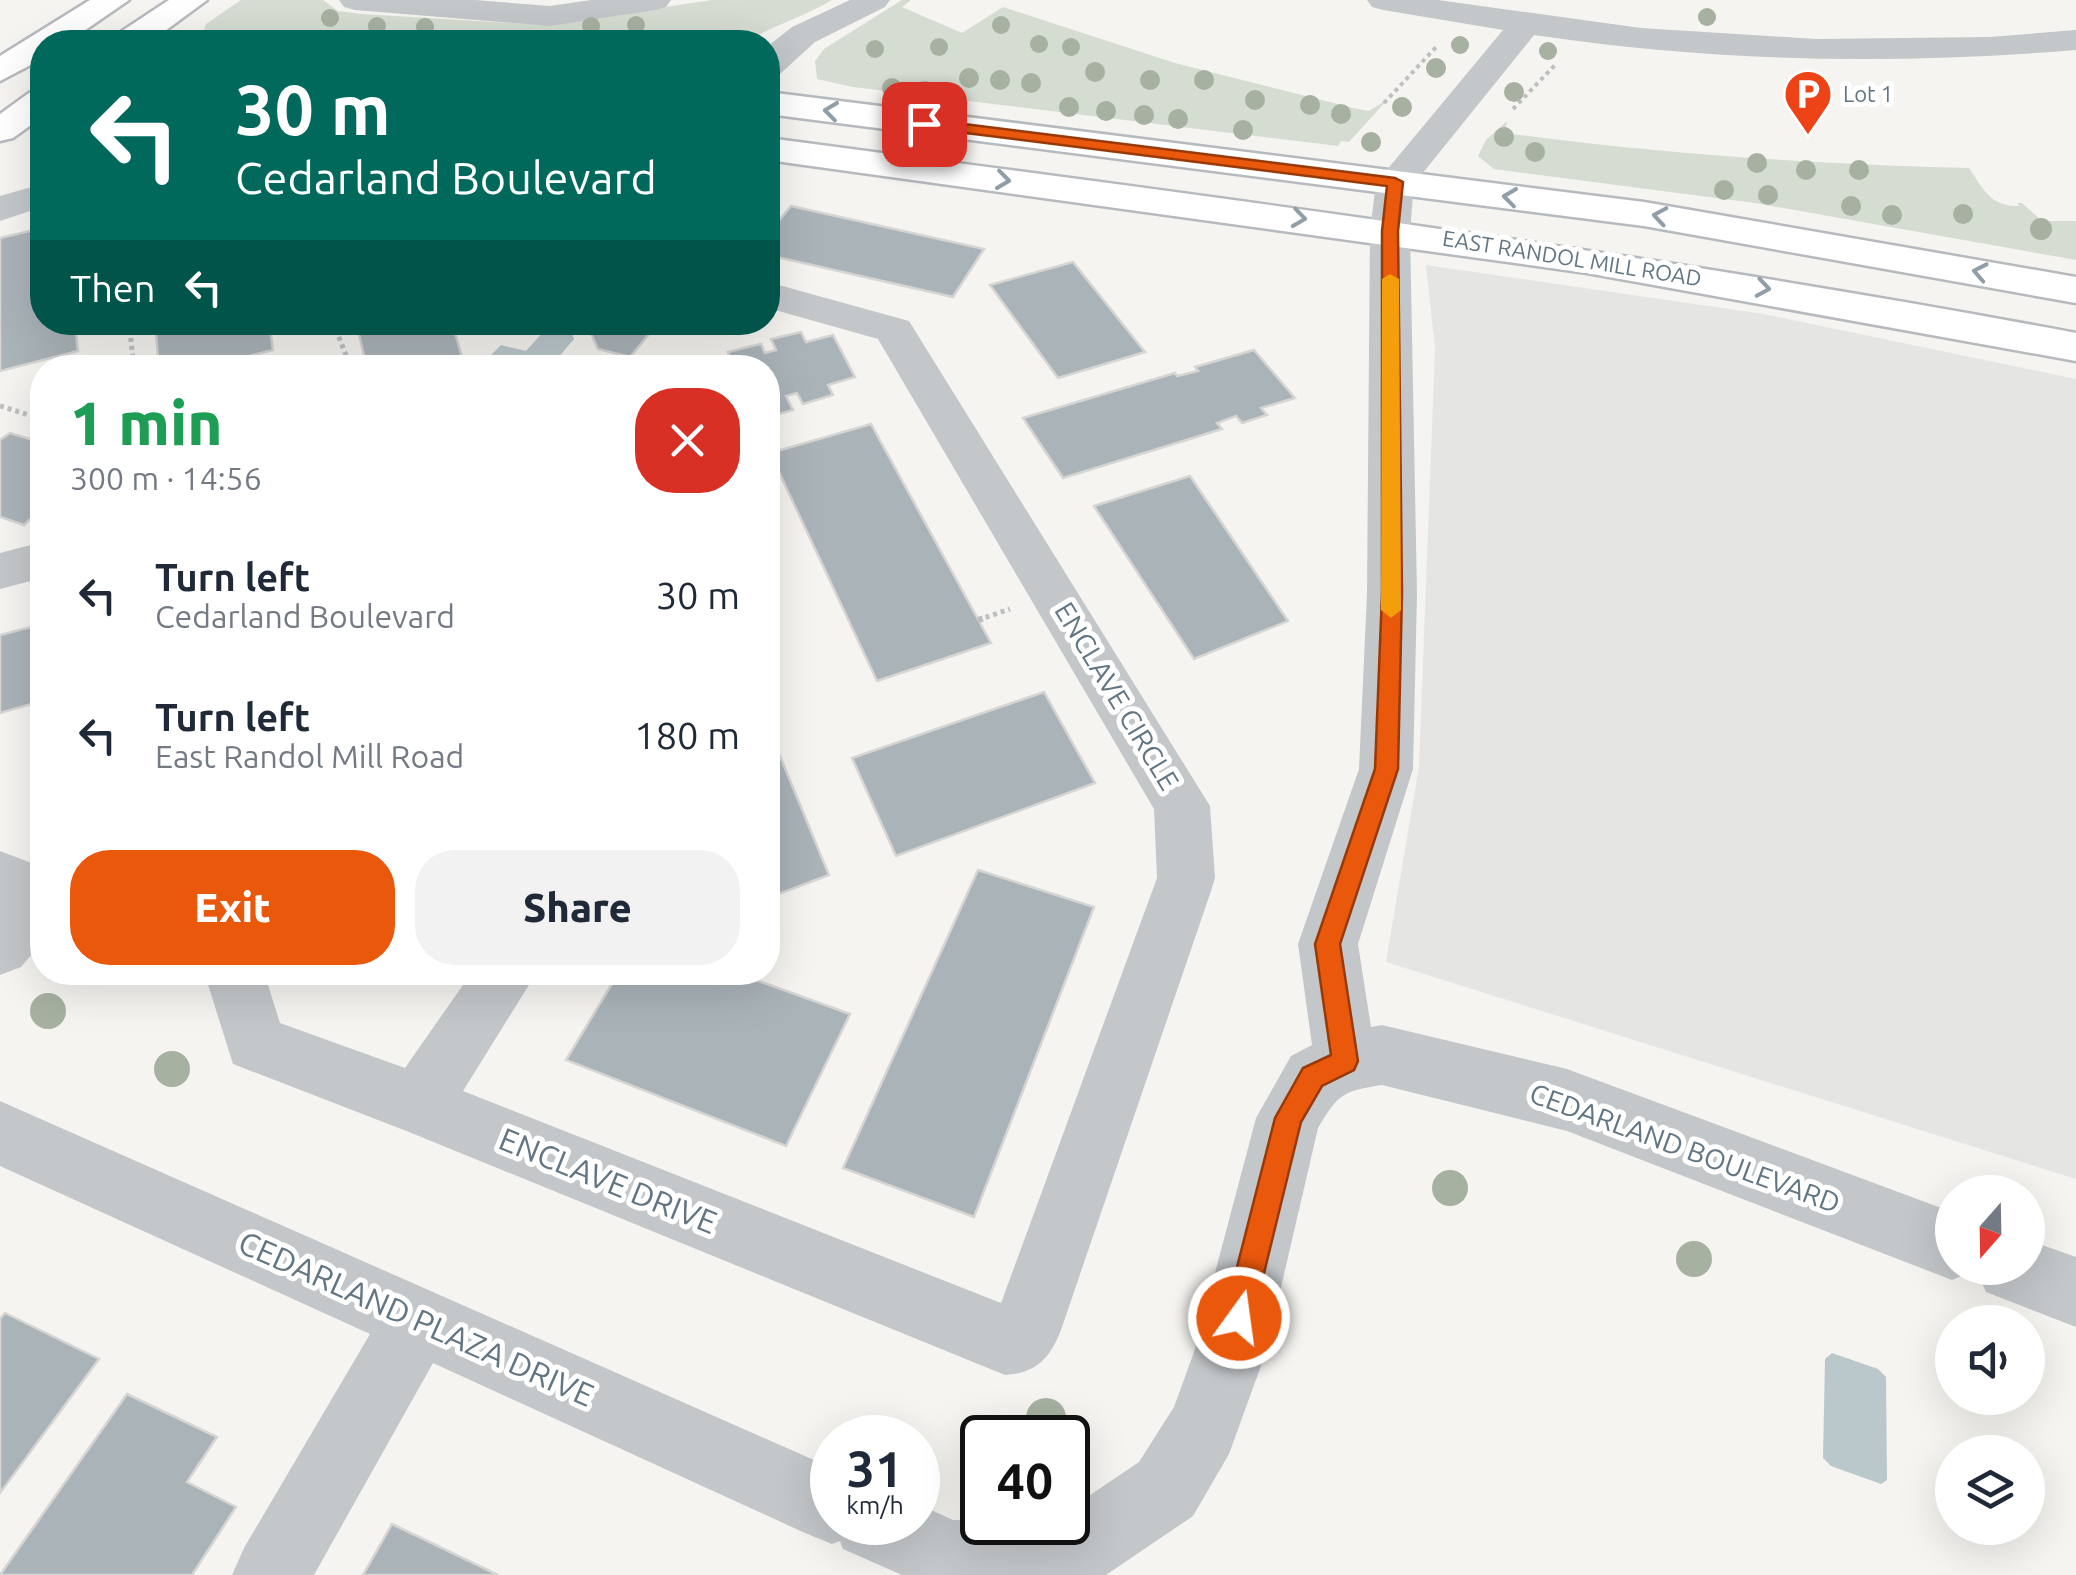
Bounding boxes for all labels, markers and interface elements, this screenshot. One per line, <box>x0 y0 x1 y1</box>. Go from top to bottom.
parking icon: Lot 1 <box>1782 68 1834 136</box>
icon: left <box>70 70 200 200</box>
text: 30 m <box>235 70 391 148</box>
place label: Lot 1 <box>1843 81 1893 106</box>
pin <box>882 82 967 167</box>
icon: arrive <box>897 97 952 152</box>
one-way arrow <box>823 102 840 123</box>
text: Cedarland Boulevard <box>235 152 657 203</box>
one-way arrow <box>995 169 1011 190</box>
one-way arrow <box>1501 187 1517 208</box>
one-way arrow <box>1291 207 1307 228</box>
one-way arrow <box>1652 207 1668 228</box>
street label: EAST RANDOL MILL ROAD <box>1441 225 1703 290</box>
icon: left <box>176 260 231 315</box>
one-way arrow <box>1972 262 1988 283</box>
text: Then <box>70 267 156 309</box>
one-way arrow <box>1755 277 1772 298</box>
button: close <box>635 388 740 493</box>
text: 1 min <box>70 389 223 456</box>
text: 300 m · 14:56 <box>70 460 262 496</box>
text: Turn left <box>155 556 310 598</box>
icon: left <box>70 568 125 623</box>
text: 30 m <box>656 574 740 616</box>
street label: ENCLAVE CIRCLE <box>1049 596 1186 795</box>
text: Cedarland Boulevard <box>155 598 455 634</box>
text: Turn left <box>155 696 310 738</box>
icon: left <box>70 708 125 763</box>
text: 180 m <box>634 714 740 756</box>
text: East Randol Mill Road <box>155 738 464 774</box>
button: Exit <box>70 850 395 965</box>
button: Share <box>415 850 740 965</box>
street label: CEDARLAND BOULEVARD <box>1526 1077 1845 1218</box>
street label: ENCLAVE DRIVE <box>494 1120 722 1240</box>
north arrow <box>1935 1175 2045 1285</box>
map controls <box>1935 1175 2045 1545</box>
street label: CEDARLAND PLAZA DRIVE <box>233 1223 600 1413</box>
position arrow <box>1187 1266 1291 1370</box>
button: sound <box>1935 1305 2045 1415</box>
speed limit sign: 40 <box>960 1415 1090 1545</box>
button: layers <box>1935 1435 2045 1545</box>
text: 31 <box>847 1440 903 1496</box>
text: km/h <box>846 1491 904 1519</box>

